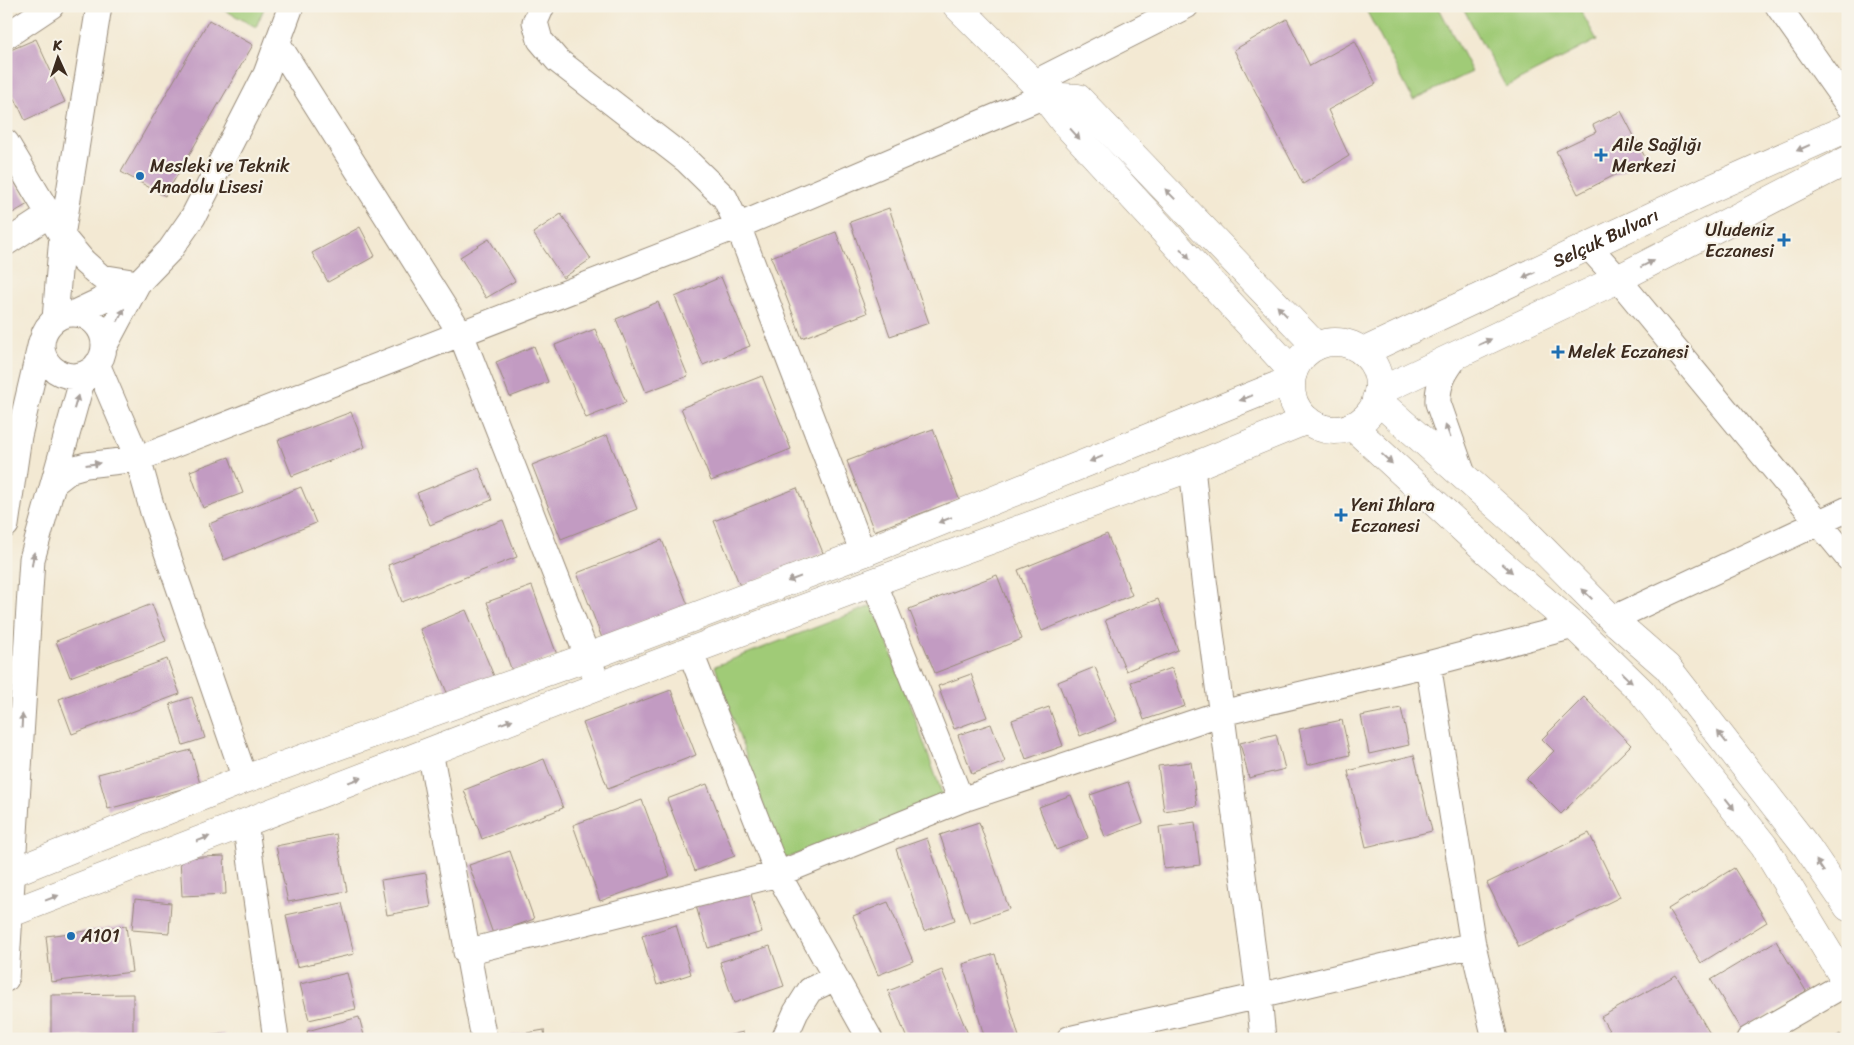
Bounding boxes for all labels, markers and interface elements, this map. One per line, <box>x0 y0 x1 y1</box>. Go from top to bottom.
north arrow <box>32 32 82 82</box>
text: K <box>51 33 64 58</box>
one-way arrow <box>1069 127 1081 139</box>
place label: Aile Sağlığı Merkezi <box>1611 129 1701 182</box>
one-way arrow <box>1796 144 1810 152</box>
marker: Aile Sağlığı Merkezi <box>1594 148 1608 162</box>
place label: Mesleki ve Teknik Anadolu Lisesi <box>149 150 290 203</box>
marker: Mesleki ve Teknik Anadolu Lisesi <box>134 170 146 182</box>
one-way arrow <box>1164 188 1176 200</box>
street label: Selçuk Bulvarı <box>1547 199 1664 277</box>
place label: Uludeniz Eczanesi <box>1705 214 1775 267</box>
marker: Uludeniz Eczanesi <box>1778 234 1790 246</box>
one-way arrow <box>1179 247 1191 259</box>
one-way arrow <box>1640 260 1655 268</box>
one-way arrow <box>1522 271 1536 279</box>
one-way arrow <box>1276 306 1288 318</box>
one-way arrow <box>117 308 125 322</box>
place label: Melek Eczanesi <box>1568 336 1689 368</box>
one-way arrow <box>1478 337 1492 345</box>
marker: Melek Eczanesi <box>1552 346 1564 358</box>
one-way arrow <box>72 395 80 410</box>
one-way arrow <box>1239 395 1253 403</box>
one-way arrow <box>1444 423 1452 438</box>
one-way arrow <box>1381 453 1393 465</box>
one-way arrow <box>1088 456 1103 463</box>
one-way arrow <box>85 460 101 468</box>
place label: Yeni Ihlara Eczanesi <box>1351 489 1435 542</box>
marker: Yeni Ihlara Eczanesi <box>1335 509 1347 521</box>
one-way arrow <box>938 516 952 524</box>
one-way arrow <box>29 551 37 567</box>
one-way arrow <box>1501 563 1514 574</box>
one-way arrow <box>786 576 801 583</box>
one-way arrow <box>1581 588 1593 600</box>
one-way arrow <box>1621 672 1633 684</box>
one-way arrow <box>19 713 27 729</box>
one-way arrow <box>499 718 514 725</box>
one-way arrow <box>1716 731 1727 744</box>
one-way arrow <box>348 776 363 784</box>
one-way arrow <box>1725 797 1735 810</box>
one-way arrow <box>196 834 210 842</box>
one-way arrow <box>1816 860 1825 873</box>
one-way arrow <box>45 893 59 901</box>
place label: A101 <box>80 920 120 952</box>
marker: A101 <box>65 930 77 942</box>

